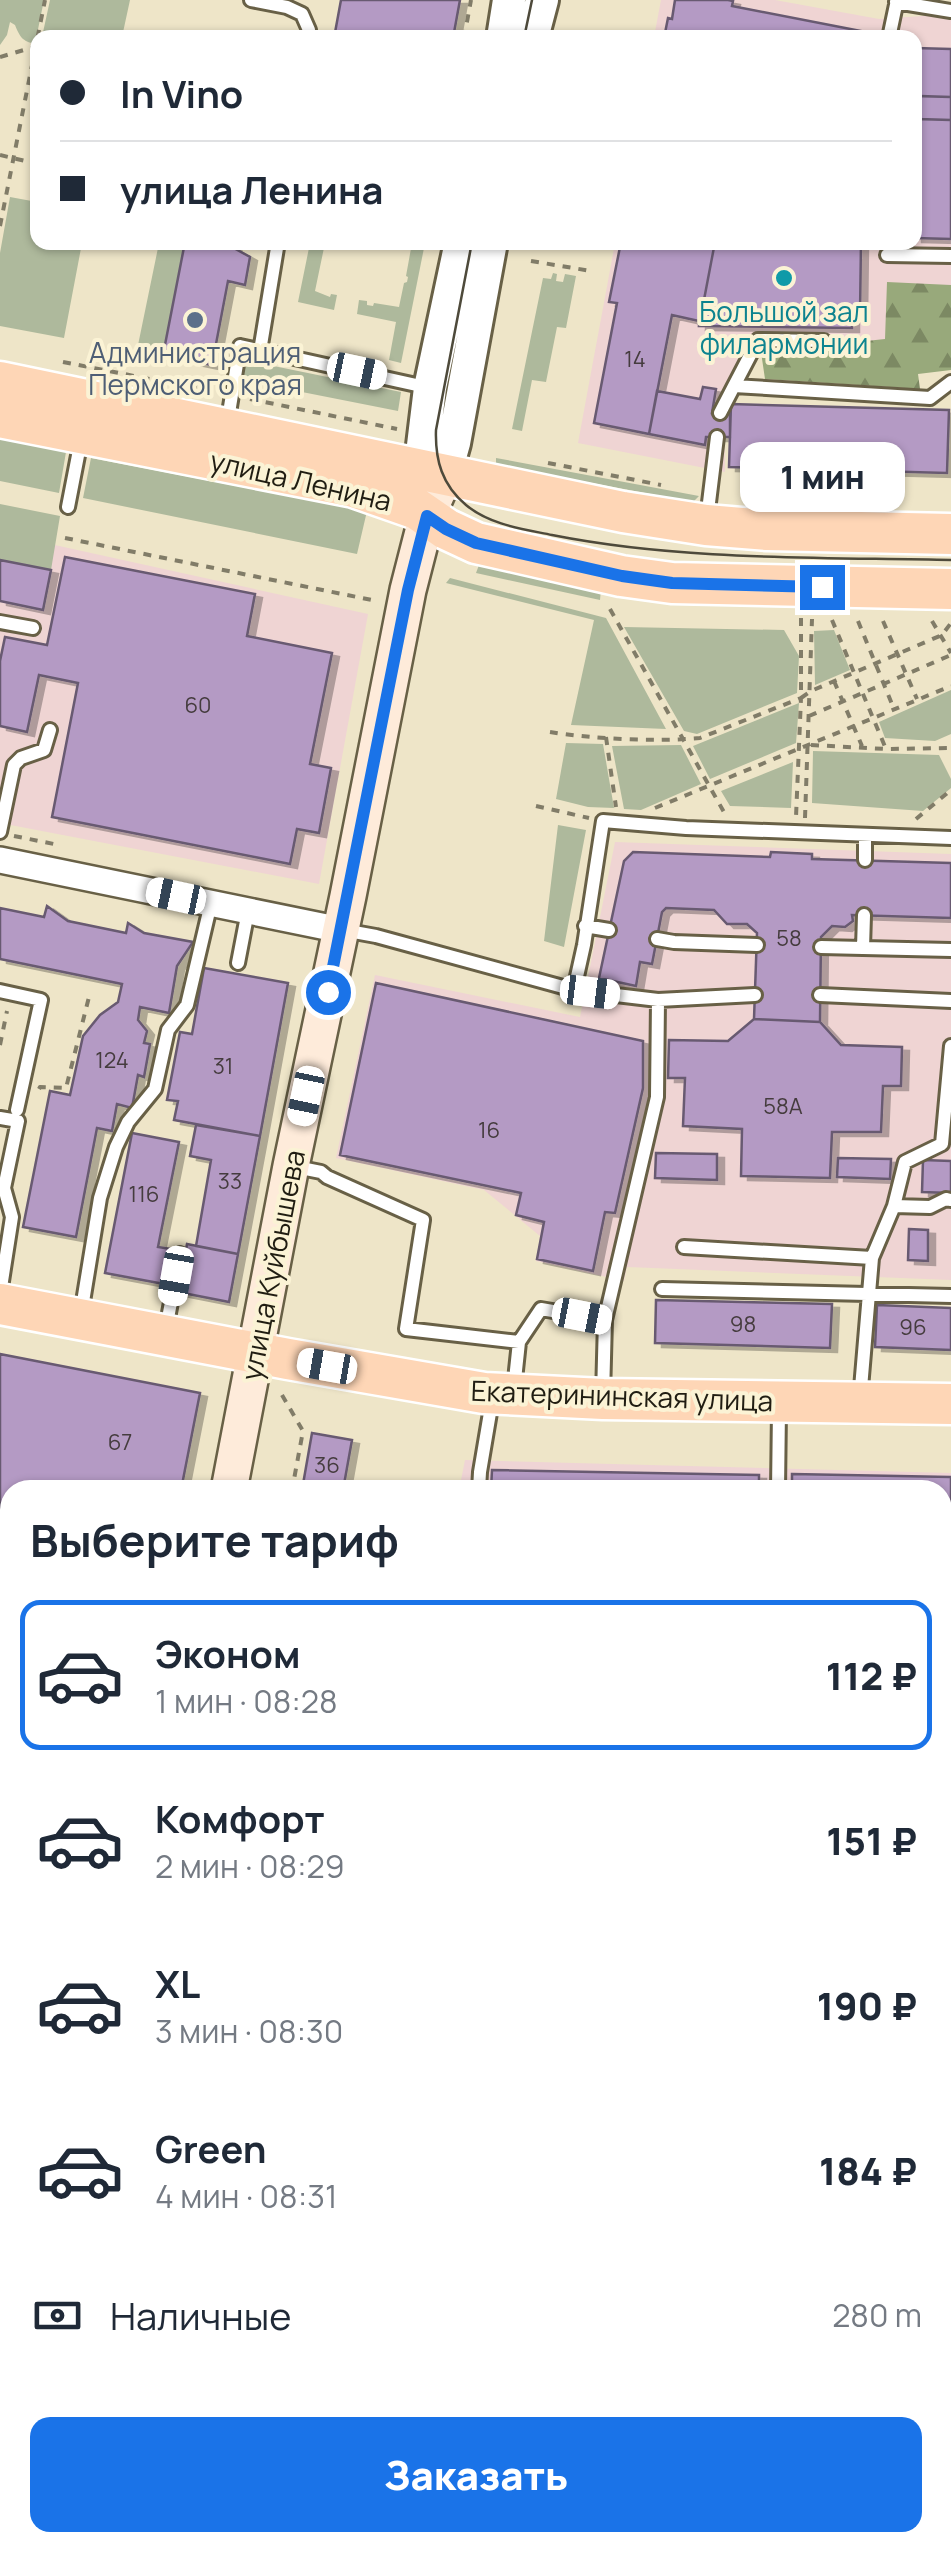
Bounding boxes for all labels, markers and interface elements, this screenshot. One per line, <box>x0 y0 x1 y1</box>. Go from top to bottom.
text: In Vino <box>120 67 243 119</box>
text: улица Ленина <box>120 163 384 215</box>
marker: Большой зал филармонии <box>773 267 795 289</box>
place label: Большой зал филармонии <box>699 292 869 362</box>
marker: Администрация Пермского края <box>184 309 206 331</box>
place label: Администрация Пермского края <box>88 333 302 403</box>
house number: 14 <box>624 344 646 374</box>
car <box>325 350 389 392</box>
street label: улица Ленина <box>206 441 396 519</box>
callout: 1 мин <box>740 442 904 512</box>
text: 1 мин <box>780 455 865 499</box>
route end <box>800 565 845 610</box>
house number: 60 <box>184 690 212 720</box>
car <box>144 875 208 917</box>
house number: 58 <box>776 923 802 953</box>
route start <box>306 970 351 1015</box>
car <box>558 973 622 1011</box>
house number: 124 <box>95 1045 129 1075</box>
house number: 31 <box>213 1051 233 1081</box>
car <box>285 1064 327 1128</box>
house number: 58А <box>763 1091 803 1121</box>
house number: 16 <box>478 1115 500 1145</box>
street label: улица Куйбышева <box>231 1147 313 1383</box>
house number: 33 <box>218 1166 242 1196</box>
house number: 116 <box>129 1179 159 1209</box>
car <box>156 1244 196 1308</box>
car <box>550 1296 614 1336</box>
house number: 98 <box>730 1309 756 1339</box>
house number: 96 <box>899 1312 927 1342</box>
car <box>295 1346 359 1386</box>
street label: Екатерининская улица <box>470 1371 774 1419</box>
house number: 67 <box>108 1427 132 1457</box>
house number: 36 <box>314 1450 340 1480</box>
text: Выберите тариф <box>30 1509 399 1571</box>
text: Эконом <box>155 1627 301 1679</box>
icon: car <box>35 1630 125 1720</box>
text: 112 ₽ <box>826 1649 917 1701</box>
text: 1 мин · 08:28 <box>155 1679 338 1723</box>
text: Комфорт <box>155 1792 325 1844</box>
icon: car <box>35 1795 125 1885</box>
text: 151 ₽ <box>826 1814 917 1866</box>
text: 2 мин · 08:29 <box>155 1844 345 1888</box>
text: XL <box>155 1957 200 2009</box>
icon: car <box>35 1960 125 2050</box>
text: 190 ₽ <box>817 1979 917 2031</box>
text: 3 мин · 08:30 <box>155 2009 343 2053</box>
text: Green <box>155 2122 267 2174</box>
icon: car <box>35 2125 125 2215</box>
text: 184 ₽ <box>819 2144 917 2196</box>
text: 4 мин · 08:31 <box>155 2174 337 2218</box>
icon: cash <box>30 2288 85 2343</box>
text: Наличные <box>110 2289 291 2341</box>
text: 280 m <box>832 2293 922 2337</box>
button: Заказать <box>30 2417 922 2532</box>

